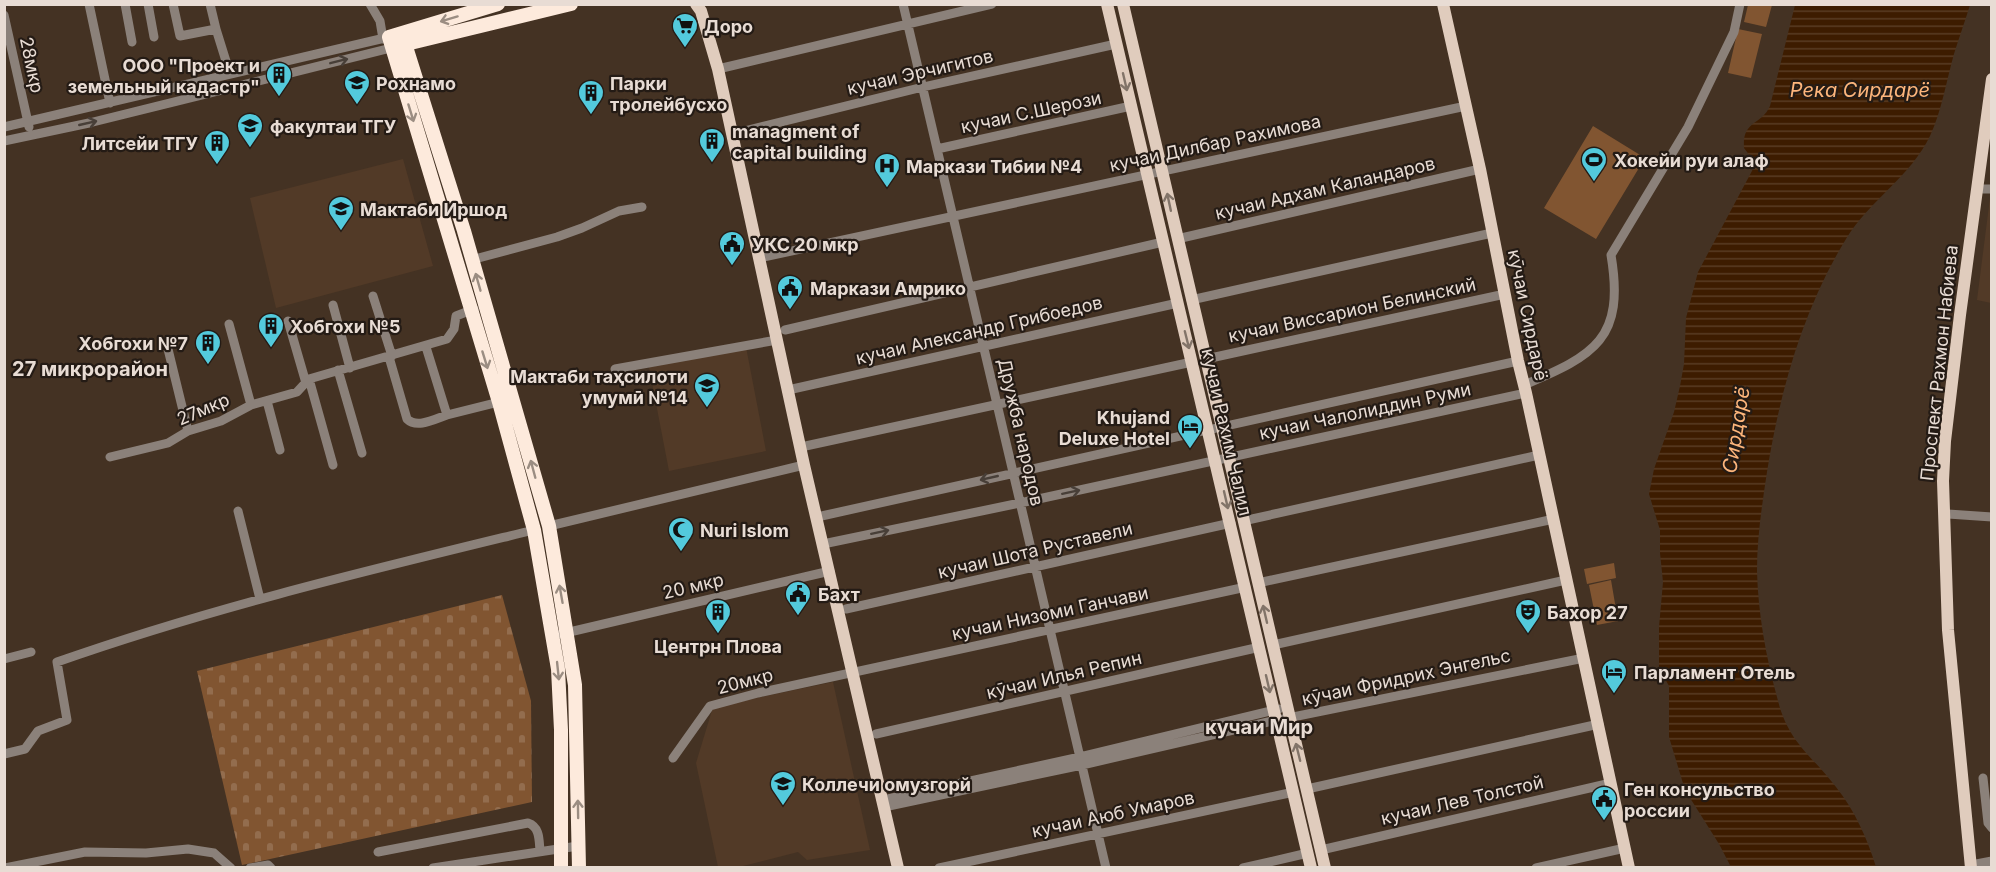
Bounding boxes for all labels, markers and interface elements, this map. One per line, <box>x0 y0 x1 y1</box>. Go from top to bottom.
supermarket icon: Доро <box>670 11 700 49</box>
one-way arrow <box>440 14 459 25</box>
place label: Доро <box>704 16 753 37</box>
street label: 28мкр <box>16 35 48 95</box>
street label: кучаи Эрчигитов <box>845 45 995 99</box>
place label: ООО "Проект и земельный кадастр" <box>68 55 260 97</box>
one-way arrow <box>329 55 348 67</box>
building icon: ООО "Проект и земельный кадастр" <box>264 60 294 98</box>
school or university icon: Рохнамо <box>342 68 372 106</box>
one-way arrow <box>1120 72 1132 91</box>
place label: Рохнамо <box>376 73 456 94</box>
place label: Парки тролейбусхо <box>610 73 727 115</box>
building icon: Парки тролейбусхо <box>576 78 606 116</box>
water label: Река Сирдарё <box>1790 78 1930 102</box>
street label: кучаи С.Шерози <box>959 87 1103 137</box>
one-way arrow <box>406 103 417 122</box>
street label: кучаи Дилбар Рахимова <box>1107 110 1323 176</box>
school or university icon: факултаи ТГУ <box>235 111 265 149</box>
one-way arrow <box>78 116 97 128</box>
place label: факултаи ТГУ <box>270 116 397 137</box>
place label: managment of capital building <box>732 121 867 163</box>
building icon: managment of capital building <box>697 126 727 164</box>
building icon: Литсейи ТГУ <box>202 128 232 166</box>
place label: Литсейи ТГУ <box>82 133 198 154</box>
sports icon: Хокейи руи алаф <box>1579 145 1609 183</box>
place label: Хокейи руи алаф <box>1614 150 1769 171</box>
hospital icon: Маркази Тибии №4 <box>872 151 902 189</box>
street label: кучаи Адхам Каландаров <box>1213 152 1437 224</box>
place label: Маркази Тибии №4 <box>906 156 1082 177</box>
one-way arrow <box>1163 193 1174 212</box>
school or university icon: Мактаби Иршод <box>326 194 356 232</box>
place label: Мактаби Иршод <box>360 199 507 220</box>
public building icon: УКС 20 мкр <box>717 229 747 267</box>
place label: УКС 20 мкр <box>752 234 859 255</box>
street label: Проспект Рахмон Набиева <box>1916 244 1962 482</box>
street label: кӯчаи Сирдарё <box>1504 247 1552 383</box>
one-way arrow <box>472 273 483 292</box>
public building icon: Маркази Амрико <box>775 273 805 311</box>
street label: кучаи Виссарион Белинский <box>1226 273 1478 347</box>
place label: Маркази Амрико <box>810 278 966 299</box>
street label: кучаи Александр Грибоедов <box>854 291 1104 369</box>
building icon: Хобгохи №5 <box>256 311 286 349</box>
place label: Хобгохи №5 <box>290 316 400 337</box>
building icon: Хобгохи №7 <box>193 328 223 366</box>
one-way arrow <box>1181 330 1193 349</box>
place label: Хобгохи №7 <box>79 333 188 354</box>
street label: кучаи Рахим Чалил <box>1198 346 1256 518</box>
one-way arrow <box>480 350 491 369</box>
street label: Дружба народов <box>994 356 1048 508</box>
district label: 27 микрорайон <box>12 357 168 381</box>
place label: Мактаби таҳсилоти умумӣ №14 <box>510 366 688 408</box>
school or university icon: Мактаби таҳсилоти умумӣ №14 <box>692 371 722 409</box>
street label: кучаи Чалолиддин Руми <box>1257 378 1473 444</box>
water label: Сирдарё <box>1717 385 1755 475</box>
street label: 27мкр <box>174 389 232 429</box>
place label: Khujand Deluxe Hotel <box>1059 407 1170 449</box>
hotel icon: Khujand Deluxe Hotel <box>1175 412 1205 450</box>
one-way arrow <box>527 460 539 479</box>
one-way arrow <box>980 473 999 485</box>
one-way arrow <box>1061 486 1080 497</box>
one-way arrow <box>1220 491 1232 510</box>
mosque icon: Nuri Islom <box>666 515 696 553</box>
street label: кучаи Шота Руставели <box>936 517 1134 583</box>
place label: Nuri Islom <box>700 520 789 541</box>
one-way arrow <box>870 526 889 537</box>
street label: 20 мкр <box>660 569 726 603</box>
public building icon: Бахт <box>783 579 813 617</box>
street label: кучаи Низоми Ганчави <box>950 582 1150 644</box>
place label: Бахт <box>818 584 860 605</box>
one-way arrow <box>555 585 566 604</box>
building icon: Центрн Плова <box>703 597 733 635</box>
theatre icon: Бахор 27 <box>1513 597 1543 635</box>
place label: Бахор 27 <box>1547 602 1628 623</box>
one-way arrow <box>1259 605 1271 624</box>
place label: Центрн Плова <box>654 636 782 657</box>
street label: кӯчаи Фридрих Энгельс <box>1300 645 1512 709</box>
street label: кӯчаи Илья Репин <box>984 647 1144 703</box>
hotel icon: Парламент Отель <box>1599 657 1629 695</box>
one-way arrow <box>553 660 564 680</box>
place label: Парламент Отель <box>1634 662 1795 683</box>
street label: 20мкр <box>715 664 775 698</box>
one-way arrow <box>1263 675 1275 694</box>
district label: кучаи Мир <box>1205 715 1313 739</box>
one-way arrow <box>1292 743 1304 762</box>
school or university icon: Коллечи омузгорй <box>768 769 798 807</box>
street label: кучаи Лев Толстой <box>1379 771 1545 829</box>
place label: Коллечи омузгорй <box>802 774 971 795</box>
place label: Ген консульство россии <box>1624 779 1775 821</box>
public building icon: Ген консульство россии <box>1589 784 1619 822</box>
street label: кучаи Аюб Умаров <box>1030 786 1196 842</box>
one-way arrow <box>572 800 583 820</box>

